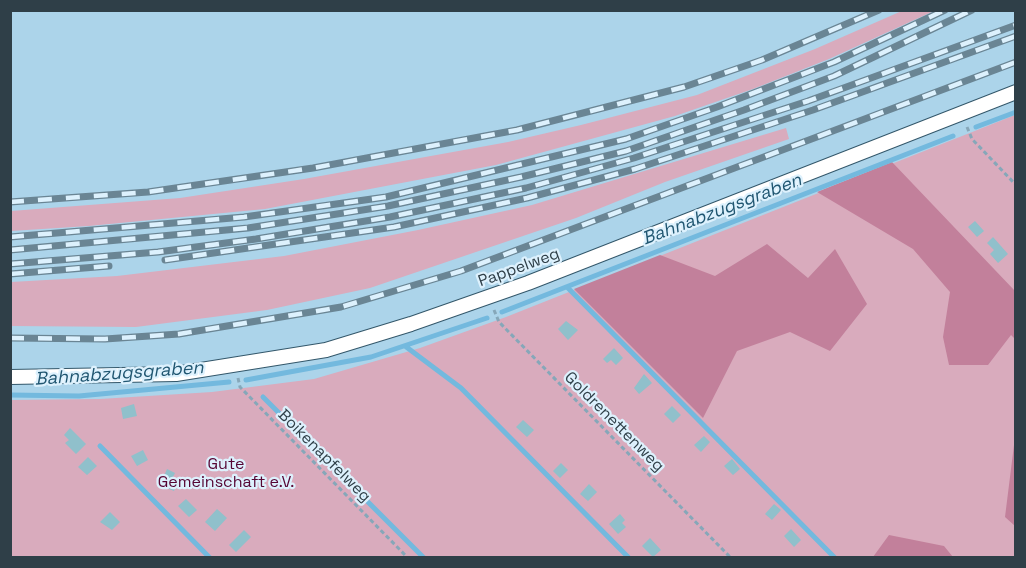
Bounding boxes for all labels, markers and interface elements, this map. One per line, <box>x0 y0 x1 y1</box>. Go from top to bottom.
water label: Bahnabzugsgraben <box>639 170 805 250</box>
street label: Pappelweg <box>476 244 562 292</box>
water label: Bahnabzugsgraben <box>34 357 204 391</box>
street label: Goldrenettenweg <box>560 368 668 476</box>
street label: Boikenapfelweg <box>274 406 374 506</box>
park label: Gute Gemeinschaft e.V. <box>158 455 294 493</box>

